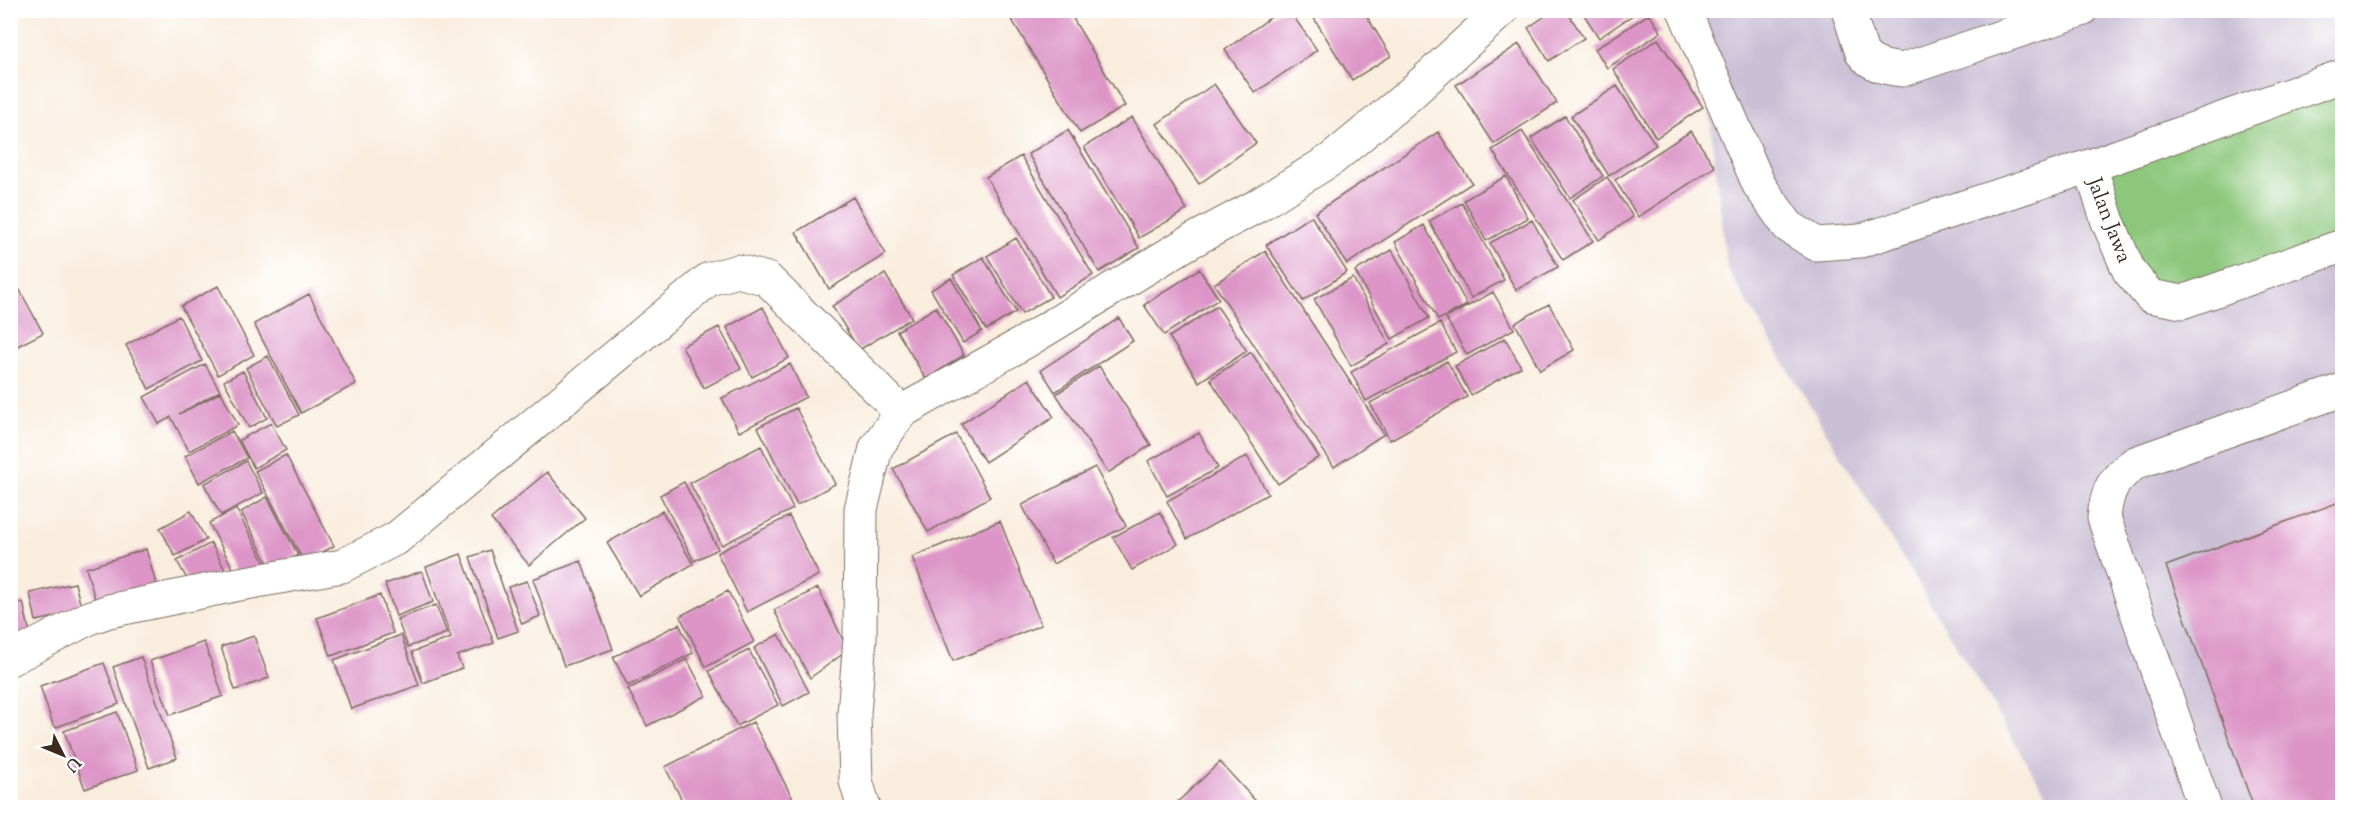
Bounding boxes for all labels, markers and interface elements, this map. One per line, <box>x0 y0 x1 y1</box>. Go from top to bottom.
street label: Jalan Jawa <box>2078 173 2138 268</box>
north arrow <box>33 725 93 785</box>
text: U <box>59 751 85 777</box>

